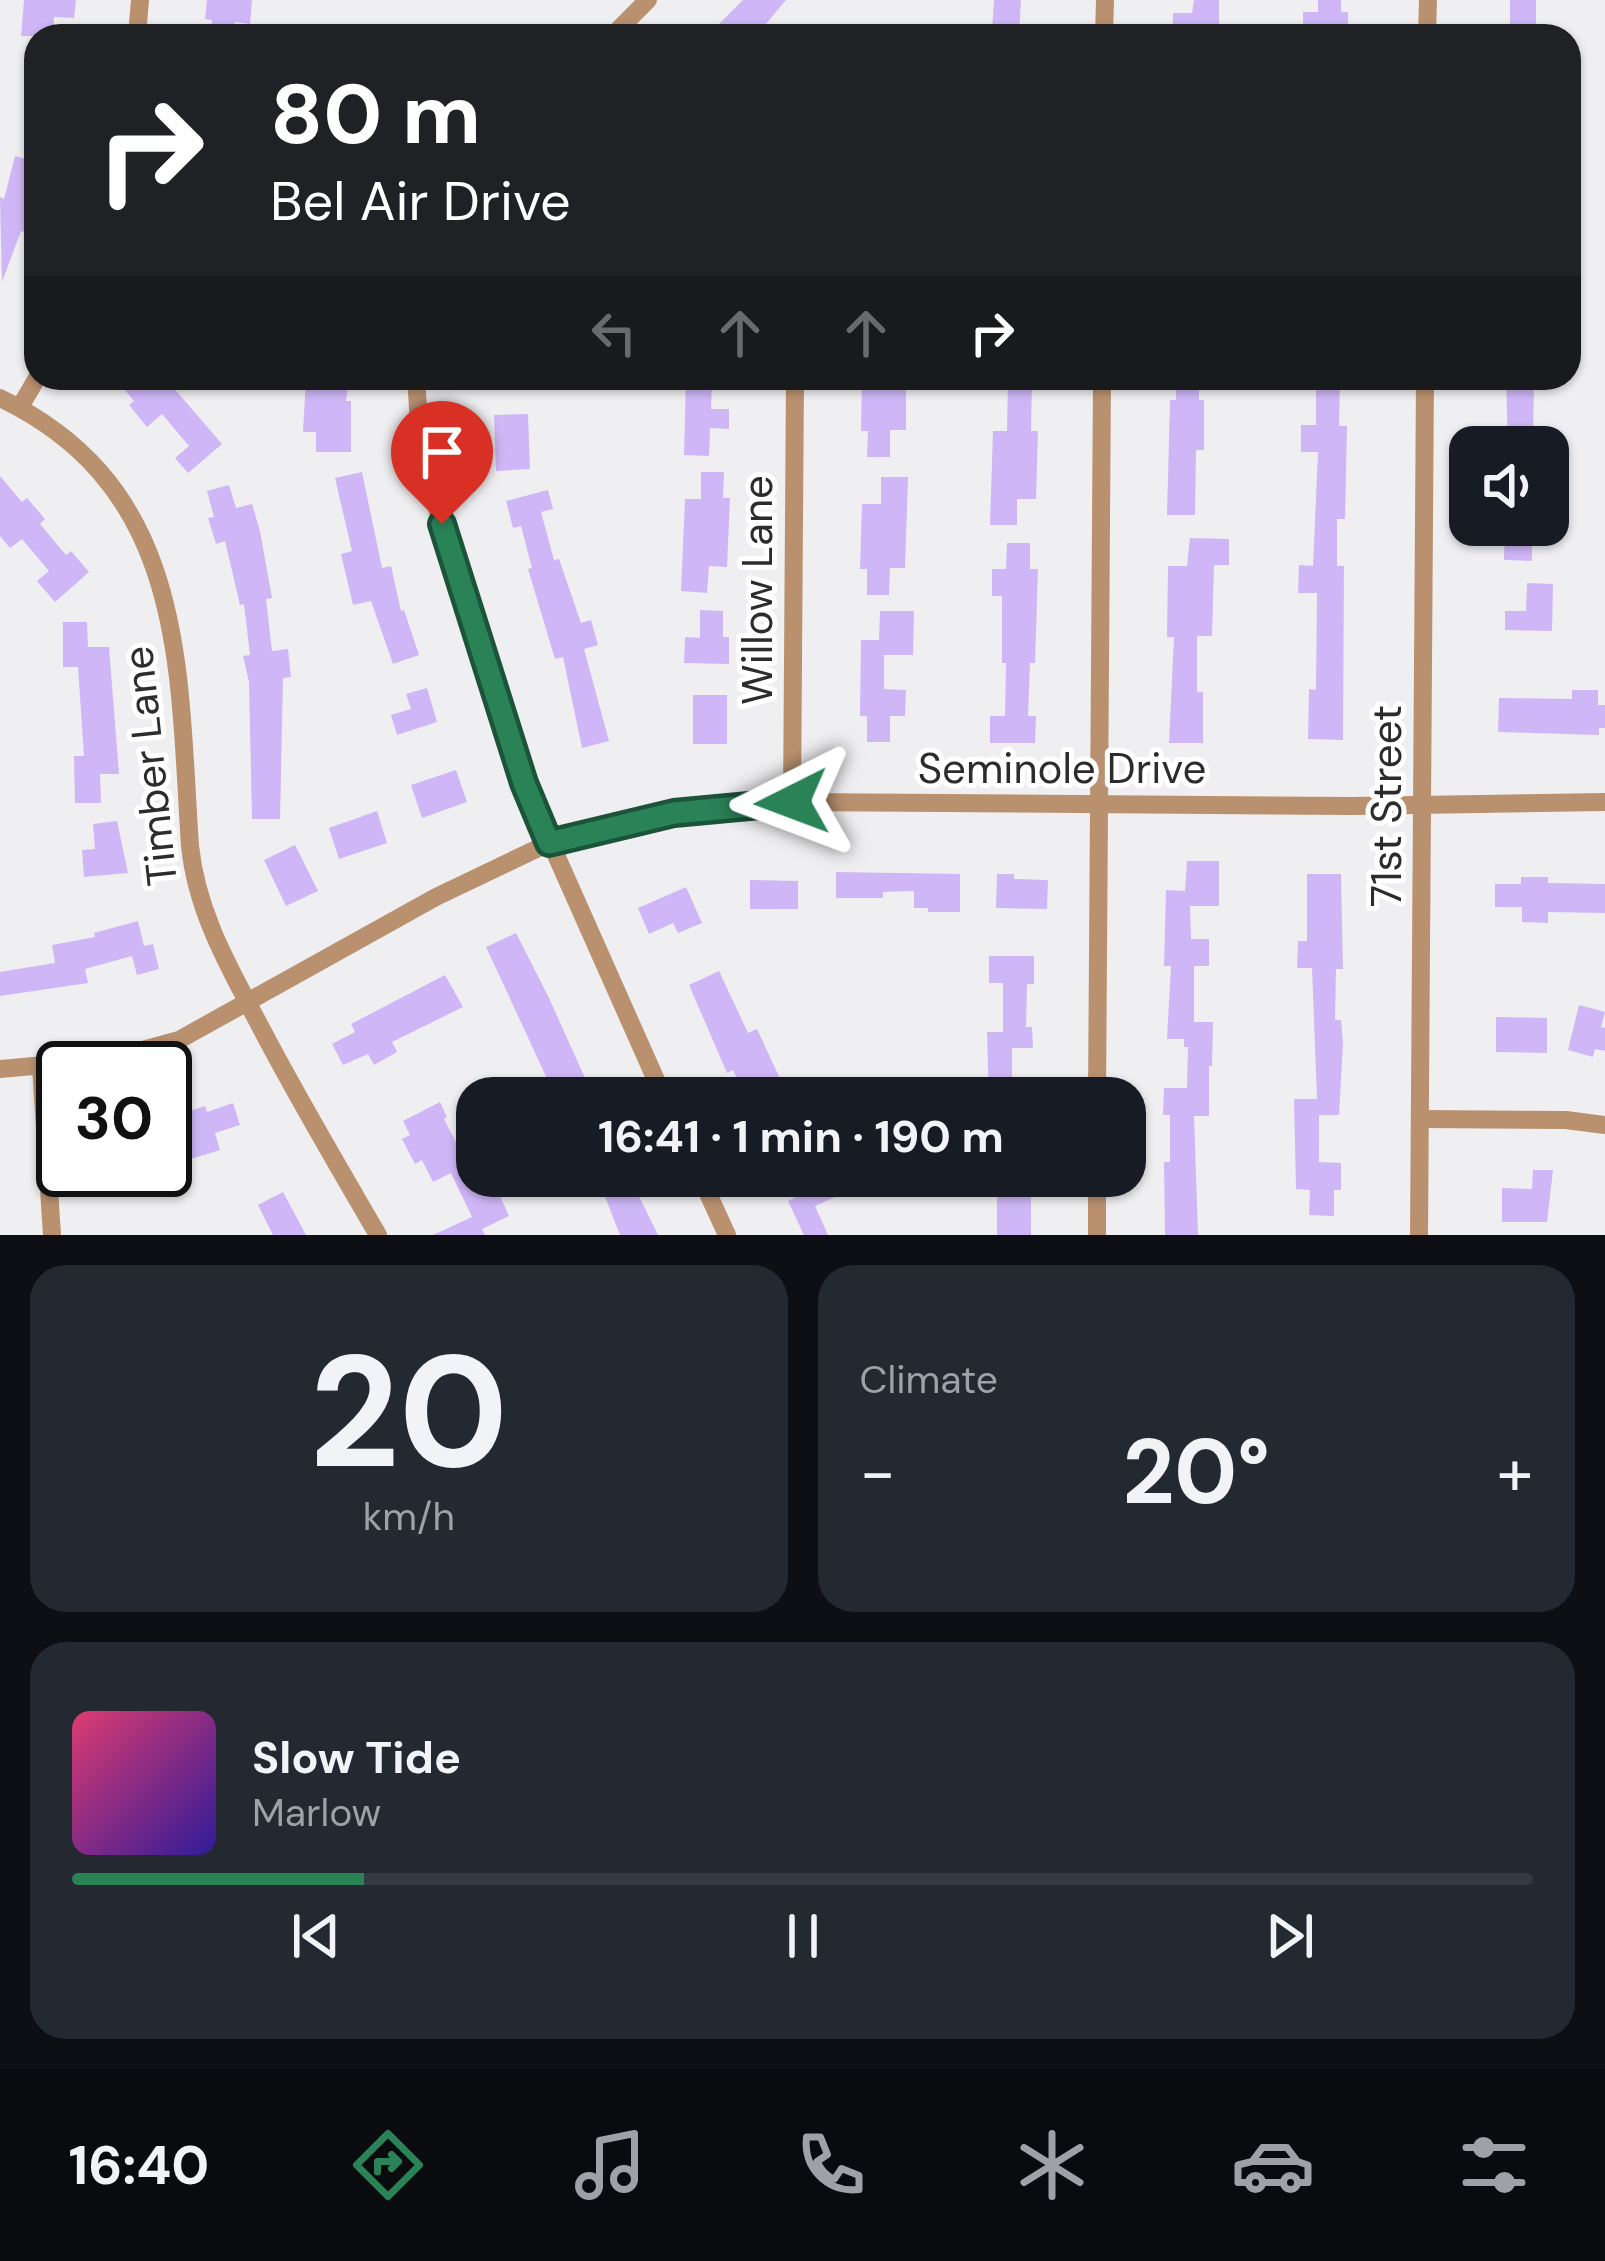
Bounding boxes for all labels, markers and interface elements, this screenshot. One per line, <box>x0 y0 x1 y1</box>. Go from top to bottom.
text: 80 m <box>270 60 481 169</box>
icon: right <box>72 72 228 228</box>
text: Bel Air Drive <box>270 166 571 237</box>
icon: left <box>581 300 647 366</box>
icon: ahead <box>707 300 773 366</box>
icon: ahead <box>833 300 899 366</box>
icon: right <box>959 300 1025 366</box>
pin <box>391 401 493 524</box>
icon: arrive <box>409 419 475 485</box>
map controls <box>1449 426 1569 546</box>
button: sound <box>1449 426 1569 546</box>
street label: Willow Lane <box>730 475 785 705</box>
street label: Timber Lane <box>110 643 190 889</box>
street label: 71st Street <box>1359 705 1414 907</box>
position arrow <box>729 739 855 865</box>
street label: Seminole Drive <box>918 741 1206 796</box>
speed limit sign: 30 <box>36 1041 192 1197</box>
text: 16:41 · 1 min · 190 m <box>598 1107 1004 1166</box>
text: 20 <box>309 1311 508 1514</box>
text: Climate <box>860 1354 998 1405</box>
text: 20° <box>1122 1414 1270 1531</box>
text: − <box>860 1430 896 1515</box>
text: + <box>1497 1430 1533 1515</box>
text: km/h <box>363 1491 455 1542</box>
text: Slow Tide <box>252 1728 461 1787</box>
text: Marlow <box>252 1787 381 1838</box>
icon: previous <box>283 1903 349 1969</box>
icon: pause <box>770 1903 836 1969</box>
icon: next <box>1257 1903 1323 1969</box>
icon: directions <box>346 2123 430 2207</box>
icon: music <box>568 2123 652 2207</box>
icon: phone <box>789 2123 873 2207</box>
icon: climate <box>1010 2123 1094 2207</box>
icon: car <box>1231 2123 1315 2207</box>
icon: filters <box>1452 2123 1536 2207</box>
text: 16:40 <box>69 2130 209 2201</box>

